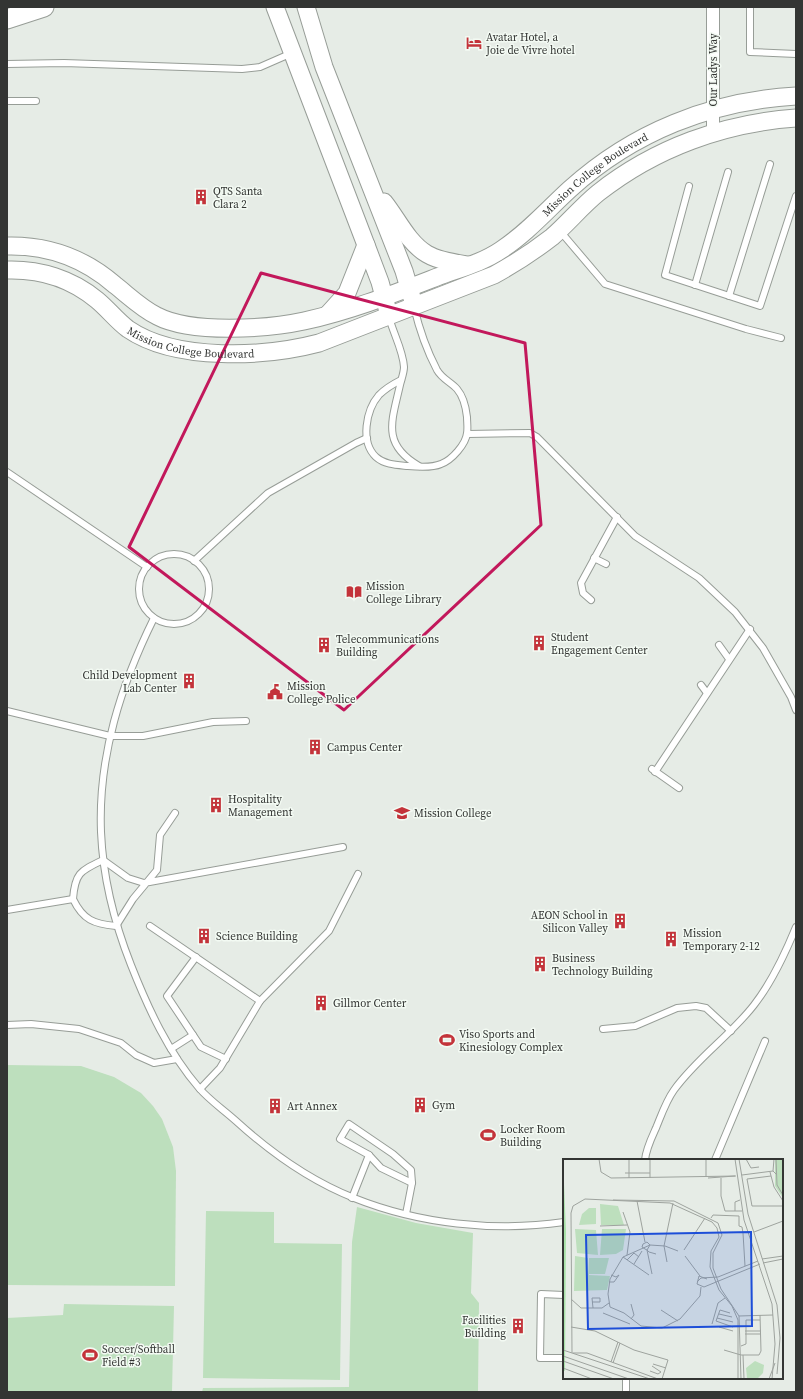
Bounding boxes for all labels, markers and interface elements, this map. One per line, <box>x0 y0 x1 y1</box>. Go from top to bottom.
place label: Avatar Hotel, a Joie de Vivre hotel <box>485 30 575 58</box>
street label: Our Ladys Way <box>706 33 721 107</box>
hotel icon: Avatar Hotel, a Joie de Vivre hotel <box>465 34 483 52</box>
street label: Mission College Boulevard <box>539 129 651 220</box>
place label: QTS Santa Clara 2 <box>213 184 263 212</box>
building icon: QTS Santa Clara 2 <box>192 188 210 206</box>
street label: Mission College Boulevard <box>124 323 255 362</box>
place label: Mission College Library <box>366 579 442 607</box>
library icon: Mission College Library <box>345 583 363 601</box>
place label: Student Engagement Center <box>551 630 648 658</box>
place label: Telecommunications Building <box>336 632 439 660</box>
building icon: Student Engagement Center <box>530 634 548 652</box>
building icon: Telecommunications Building <box>315 636 333 654</box>
place label: Child Development Lab Center <box>83 668 177 696</box>
building icon: Child Development Lab Center <box>180 672 198 690</box>
place label: Mission College Police <box>287 679 356 707</box>
public building icon: Mission College Police <box>266 683 284 701</box>
building icon: Campus Center <box>306 738 324 756</box>
place label: Campus Center <box>327 740 403 755</box>
place label: Hospitality Management <box>228 792 293 820</box>
building icon: Hospitality Management <box>207 796 225 814</box>
school or university icon: Mission College <box>393 804 411 822</box>
place label: Mission College <box>414 806 492 821</box>
place label: AEON School in Silicon Valley <box>531 908 608 936</box>
building icon: AEON School in Silicon Valley <box>611 912 629 930</box>
place label: Mission Temporary 2-12 <box>683 926 760 954</box>
building icon: Science Building <box>195 927 213 945</box>
place label: Science Building <box>216 929 298 944</box>
building icon: Mission Temporary 2-12 <box>662 930 680 948</box>
place label: Business Technology Building <box>552 951 653 979</box>
building icon: Business Technology Building <box>531 955 549 973</box>
building icon: Gillmor Center <box>312 994 330 1012</box>
place label: Gillmor Center <box>333 996 407 1011</box>
place label: Viso Sports and Kinesiology Complex <box>459 1027 563 1055</box>
sports icon: Viso Sports and Kinesiology Complex <box>438 1031 456 1049</box>
building icon: Gym <box>411 1096 429 1114</box>
building icon: Art Annex <box>266 1097 284 1115</box>
place label: Gym <box>432 1098 455 1113</box>
place label: Art Annex <box>287 1099 338 1114</box>
place label: Locker Room Building <box>500 1122 566 1150</box>
sports icon: Locker Room Building <box>479 1126 497 1144</box>
inset map <box>563 1159 783 1379</box>
place label: Facilities Building <box>462 1313 506 1341</box>
building icon: Facilities Building <box>509 1317 527 1335</box>
place label: Soccer/Softball Field #3 <box>102 1342 175 1370</box>
sports icon: Soccer/Softball Field #3 <box>81 1346 99 1364</box>

